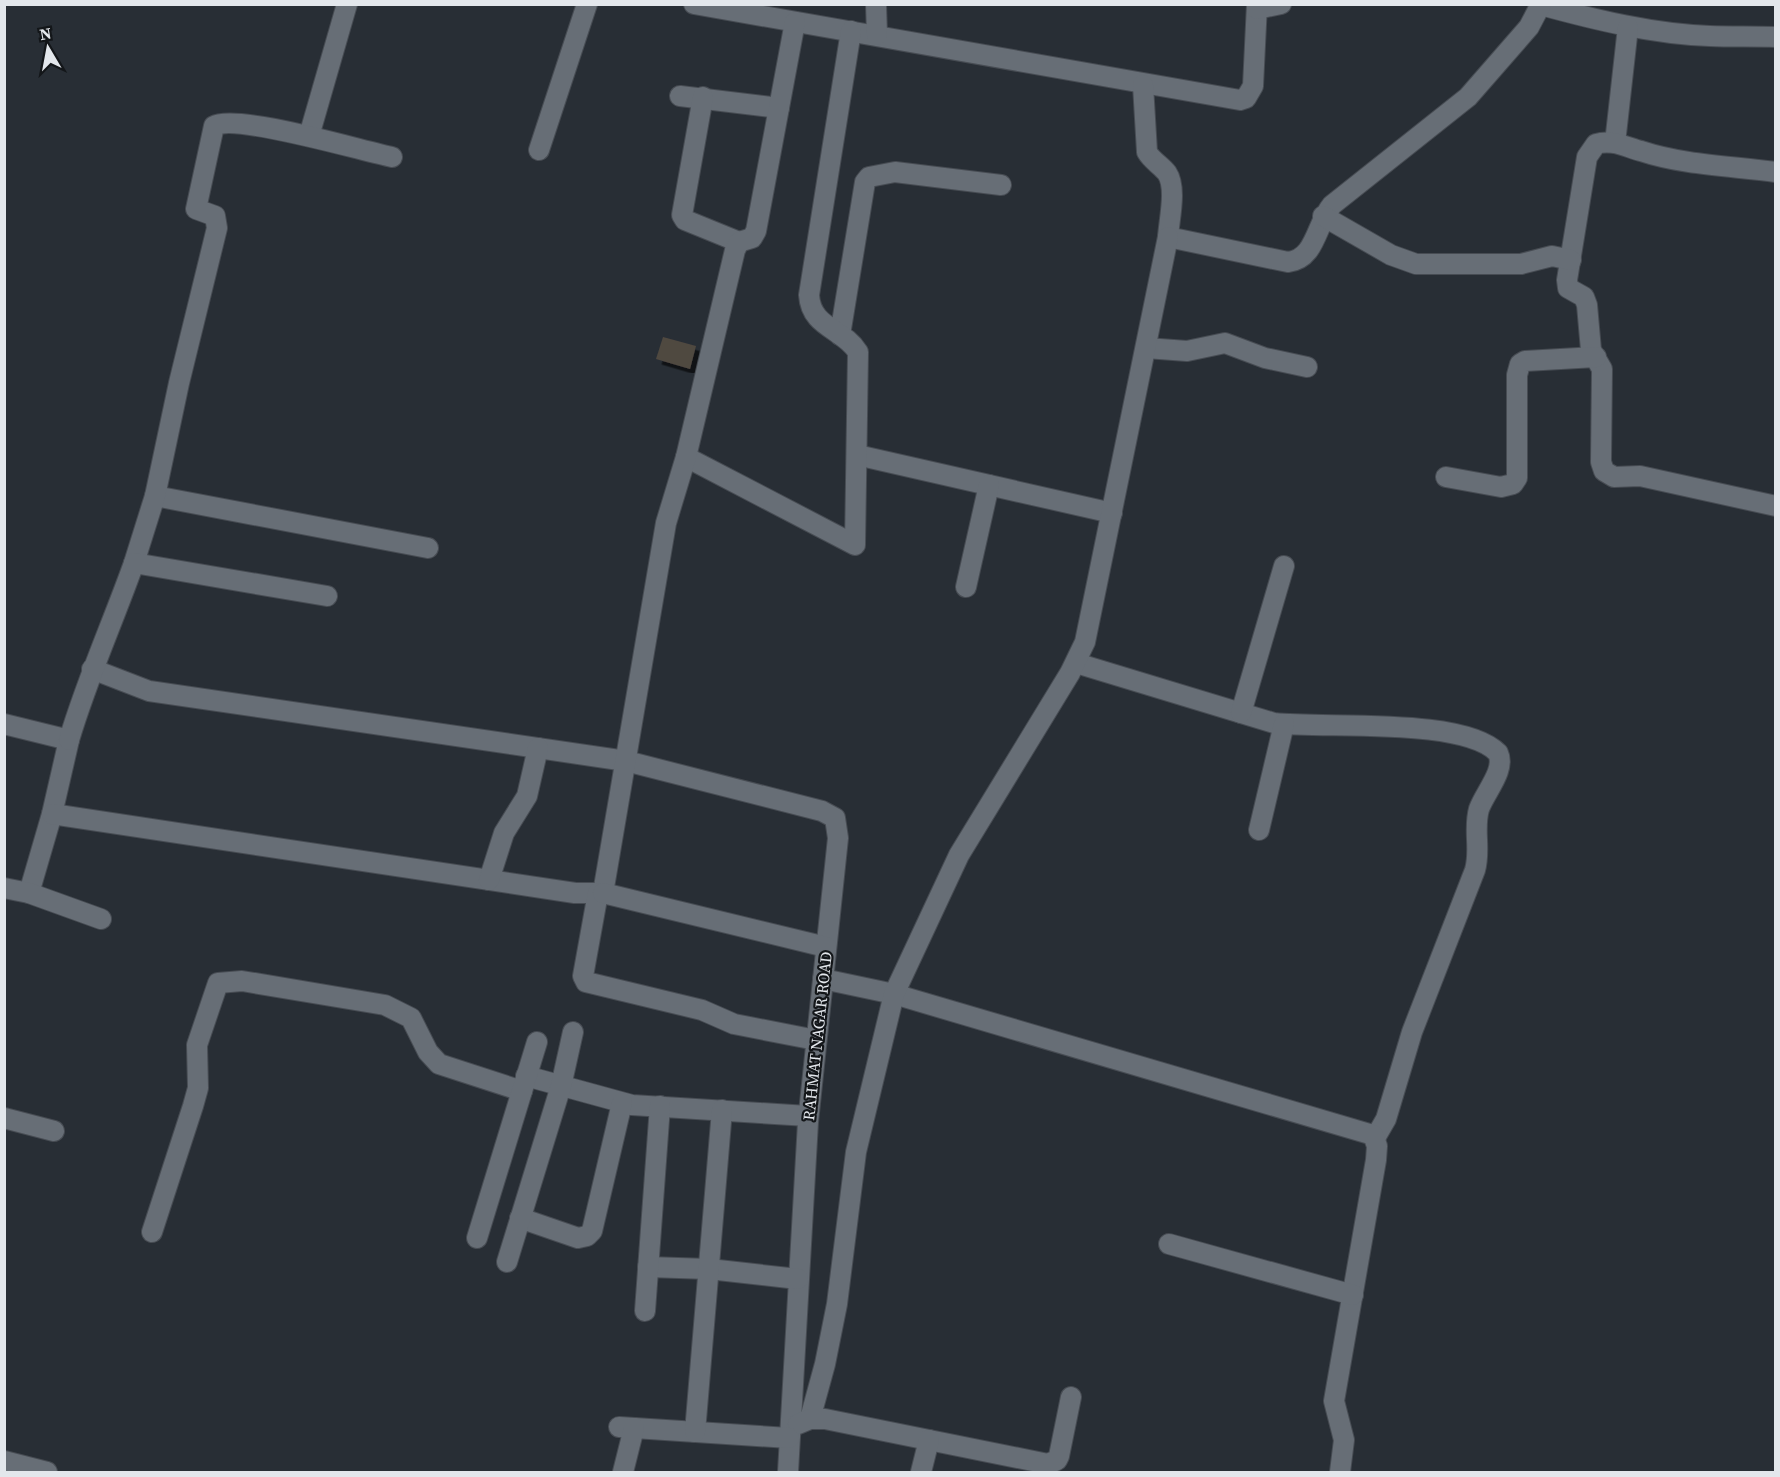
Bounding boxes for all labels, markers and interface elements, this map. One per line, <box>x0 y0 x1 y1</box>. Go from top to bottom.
north arrow <box>18 18 78 78</box>
text: N <box>38 21 53 45</box>
street label: RAHMAT NAGAR ROAD <box>797 950 837 1122</box>

